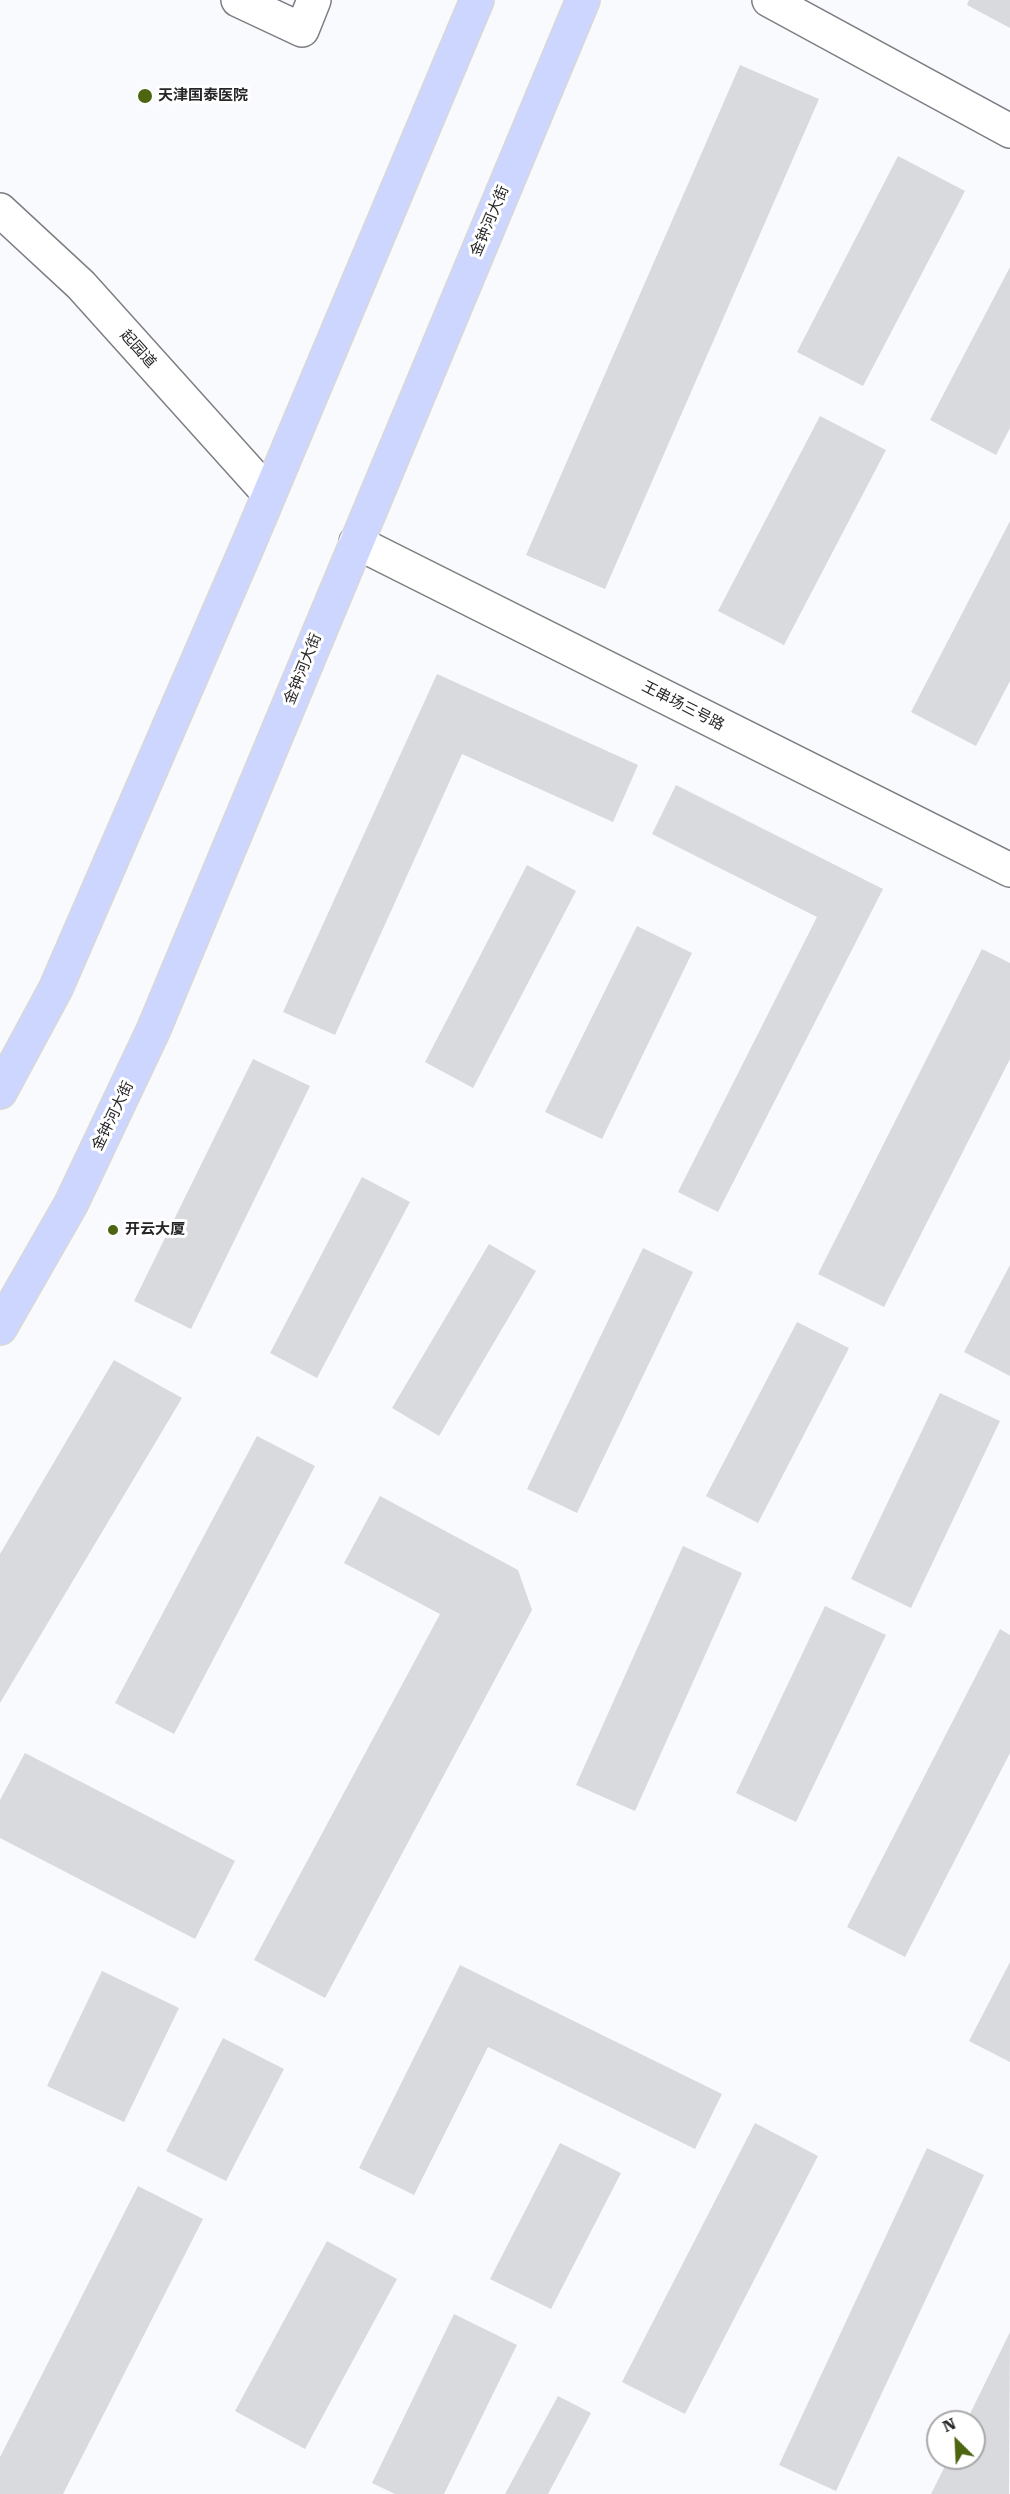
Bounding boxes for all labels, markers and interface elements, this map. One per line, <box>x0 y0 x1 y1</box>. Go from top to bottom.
marker: 天津国泰医院 <box>136 87 154 105</box>
place label: 天津国泰医院 <box>158 87 248 105</box>
street label: 金钟河大街 <box>467 183 513 259</box>
street label: 起园道 <box>116 326 160 372</box>
street label: 金钟河大街 <box>281 631 325 707</box>
street label: 王串场三号路 <box>639 678 727 734</box>
street label: 金钟河大街 <box>88 1078 138 1154</box>
place label: 开云大厦 <box>125 1221 185 1239</box>
marker: 开云大厦 <box>106 1223 120 1237</box>
north arrow <box>926 2410 986 2470</box>
text: N <box>940 2414 959 2436</box>

